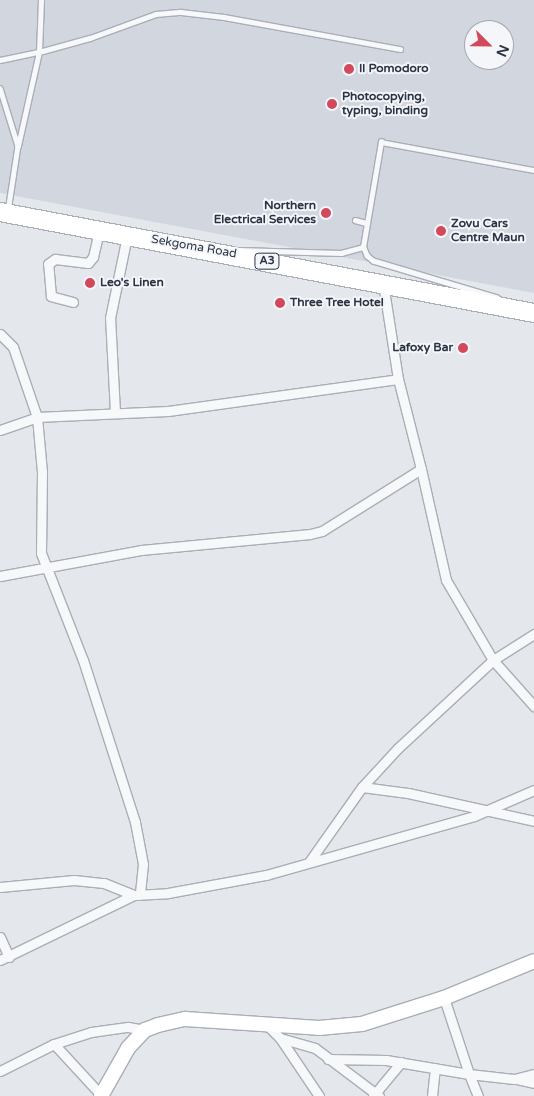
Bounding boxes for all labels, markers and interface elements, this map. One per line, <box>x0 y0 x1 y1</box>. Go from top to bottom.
north arrow <box>464 20 514 70</box>
text: N <box>492 42 512 59</box>
place label: Il Pomodoro <box>359 62 428 76</box>
marker: Il Pomodoro <box>343 63 355 75</box>
place label: Photocopying, typing, binding <box>342 90 428 118</box>
marker: Photocopying, typing, binding <box>326 98 338 110</box>
place label: Northern Electrical Services <box>214 199 316 227</box>
marker: Northern Electrical Services <box>320 207 332 219</box>
place label: Zovu Cars Centre Maun <box>451 217 525 245</box>
marker: Zovu Cars Centre Maun <box>435 225 447 237</box>
street label: Sekgoma Road <box>150 232 238 262</box>
road number: A3 <box>253 252 281 270</box>
place label: Leo's Linen <box>100 276 164 290</box>
marker: Leo's Linen <box>84 277 96 289</box>
place label: Three Tree Hotel <box>290 296 384 310</box>
marker: Three Tree Hotel <box>274 297 286 309</box>
place label: Lafoxy Bar <box>392 341 453 355</box>
marker: Lafoxy Bar <box>457 342 469 354</box>

